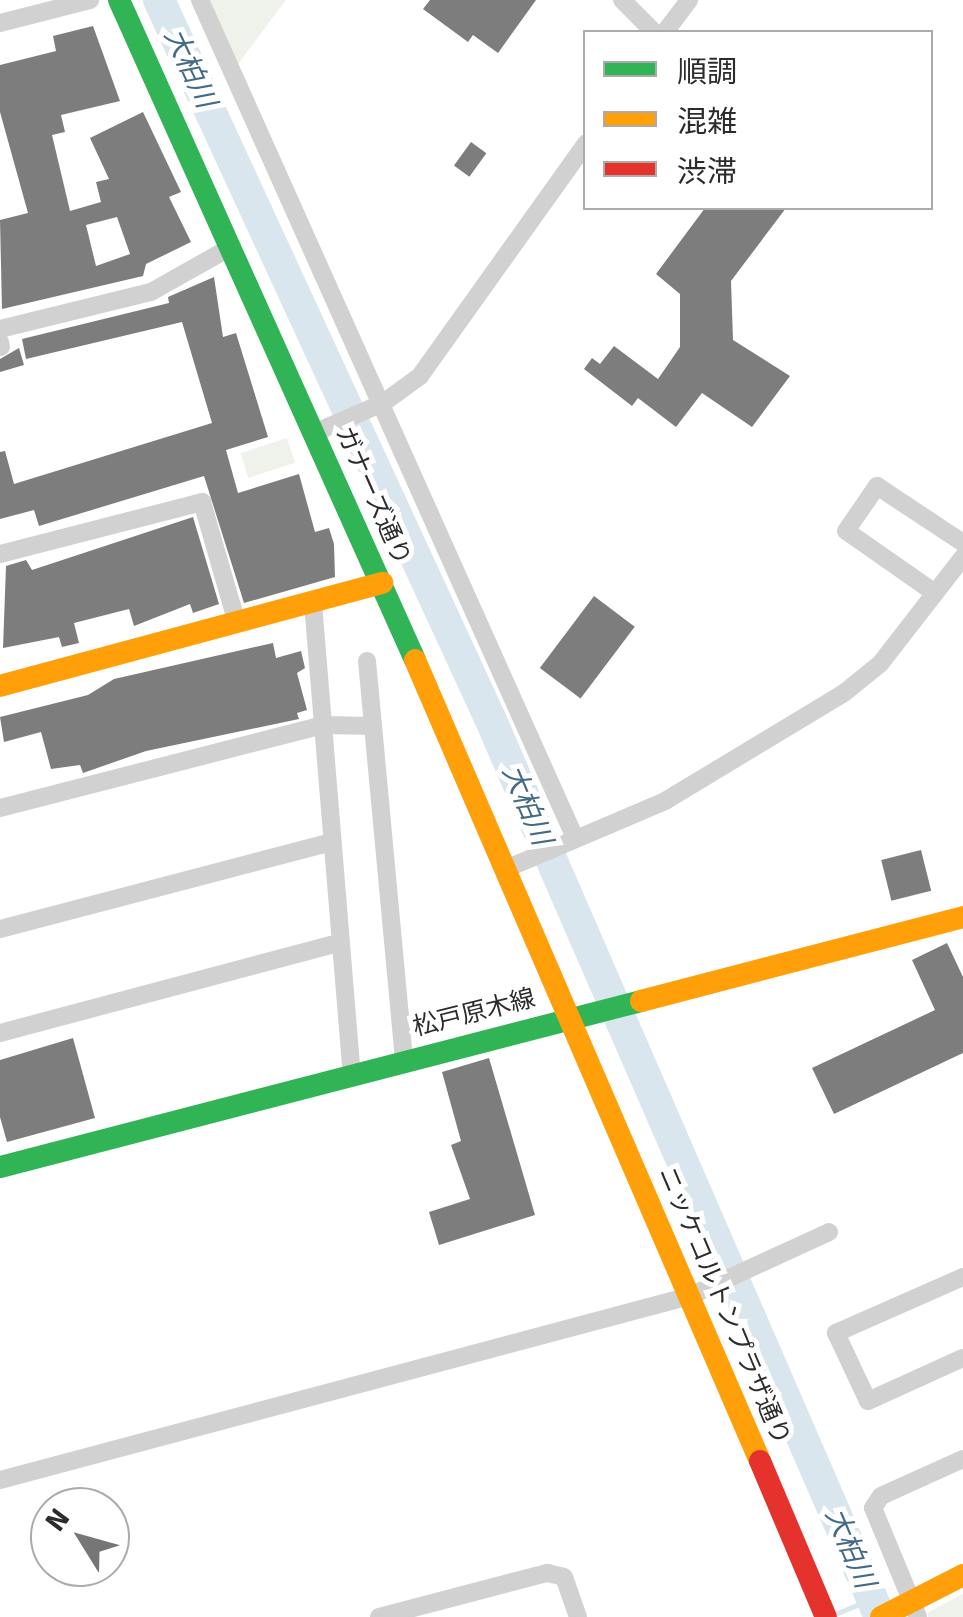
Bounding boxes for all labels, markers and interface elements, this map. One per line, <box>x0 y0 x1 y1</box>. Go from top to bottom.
water label: 大柏川 <box>157 23 223 113</box>
legend <box>583 30 933 210</box>
text: 順調 <box>677 54 737 91</box>
text: 混雑 <box>677 104 737 141</box>
text: 渋滞 <box>677 154 737 191</box>
street label: ガナーズ通り <box>329 421 417 571</box>
water label: 大柏川 <box>495 760 559 850</box>
street label: 松戸原木線 <box>410 983 538 1043</box>
street label: ニッケコルトンプラザ通り <box>652 1162 796 1450</box>
north arrow <box>30 1487 130 1587</box>
text: N <box>38 1502 77 1538</box>
water label: 大柏川 <box>818 1503 882 1593</box>

